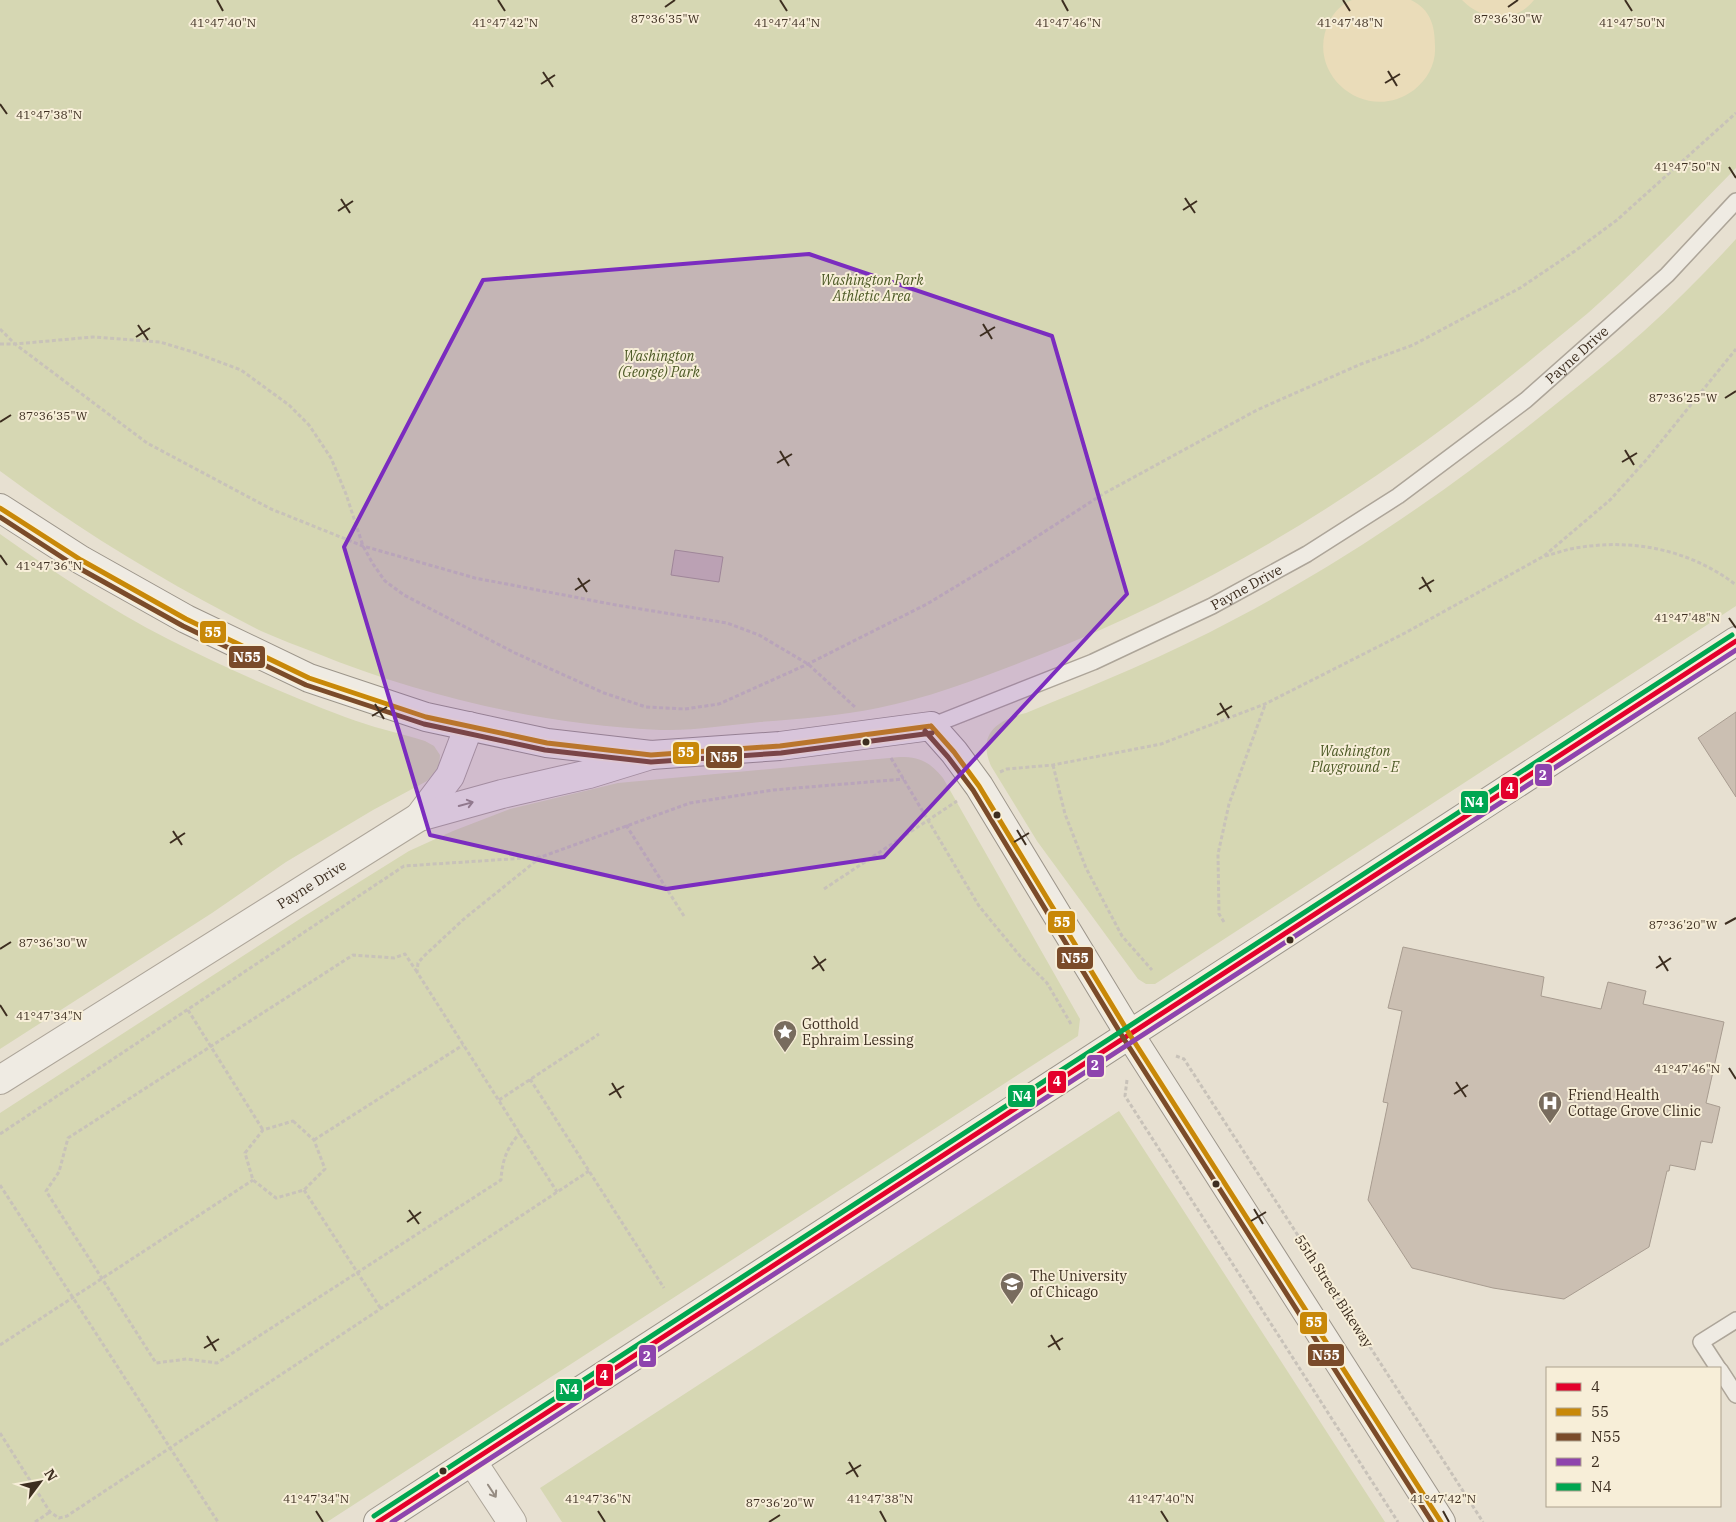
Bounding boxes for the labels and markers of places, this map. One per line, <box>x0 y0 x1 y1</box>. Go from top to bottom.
unlabelled marker <box>861 737 871 747</box>
unlabelled marker <box>992 810 1002 820</box>
unlabelled marker <box>1285 935 1295 945</box>
place label: Gotthold Ephraim Lessing <box>802 1015 914 1049</box>
place icon: Gotthold Ephraim Lessing <box>772 1019 798 1053</box>
place label: Friend Health Cottage Grove Clinic <box>1568 1086 1701 1120</box>
hospital icon: Friend Health Cottage Grove Clinic <box>1537 1090 1563 1124</box>
unlabelled marker <box>1211 1179 1221 1189</box>
place label: The University of Chicago <box>1030 1267 1127 1301</box>
school or university icon: The University of Chicago <box>999 1271 1025 1305</box>
unlabelled marker <box>438 1466 448 1476</box>

